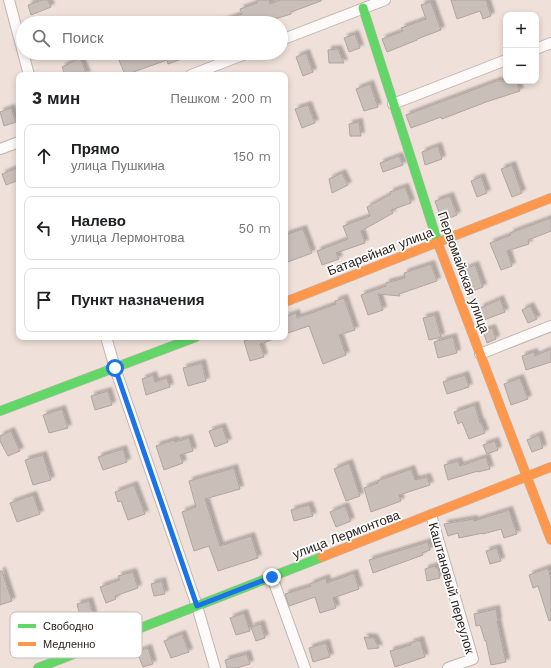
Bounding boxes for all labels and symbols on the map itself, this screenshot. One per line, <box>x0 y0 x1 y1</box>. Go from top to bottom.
street label: Первомайская улица <box>435 209 493 336</box>
street label: Батарейная улица <box>325 224 436 279</box>
route start <box>106 359 124 377</box>
street label: улица Лермонтова <box>290 507 403 562</box>
street label: Каштановый переулок <box>426 521 478 656</box>
route end <box>263 568 281 586</box>
legend <box>10 612 142 658</box>
text: Свободно <box>43 620 94 633</box>
text: Медленно <box>43 638 95 651</box>

